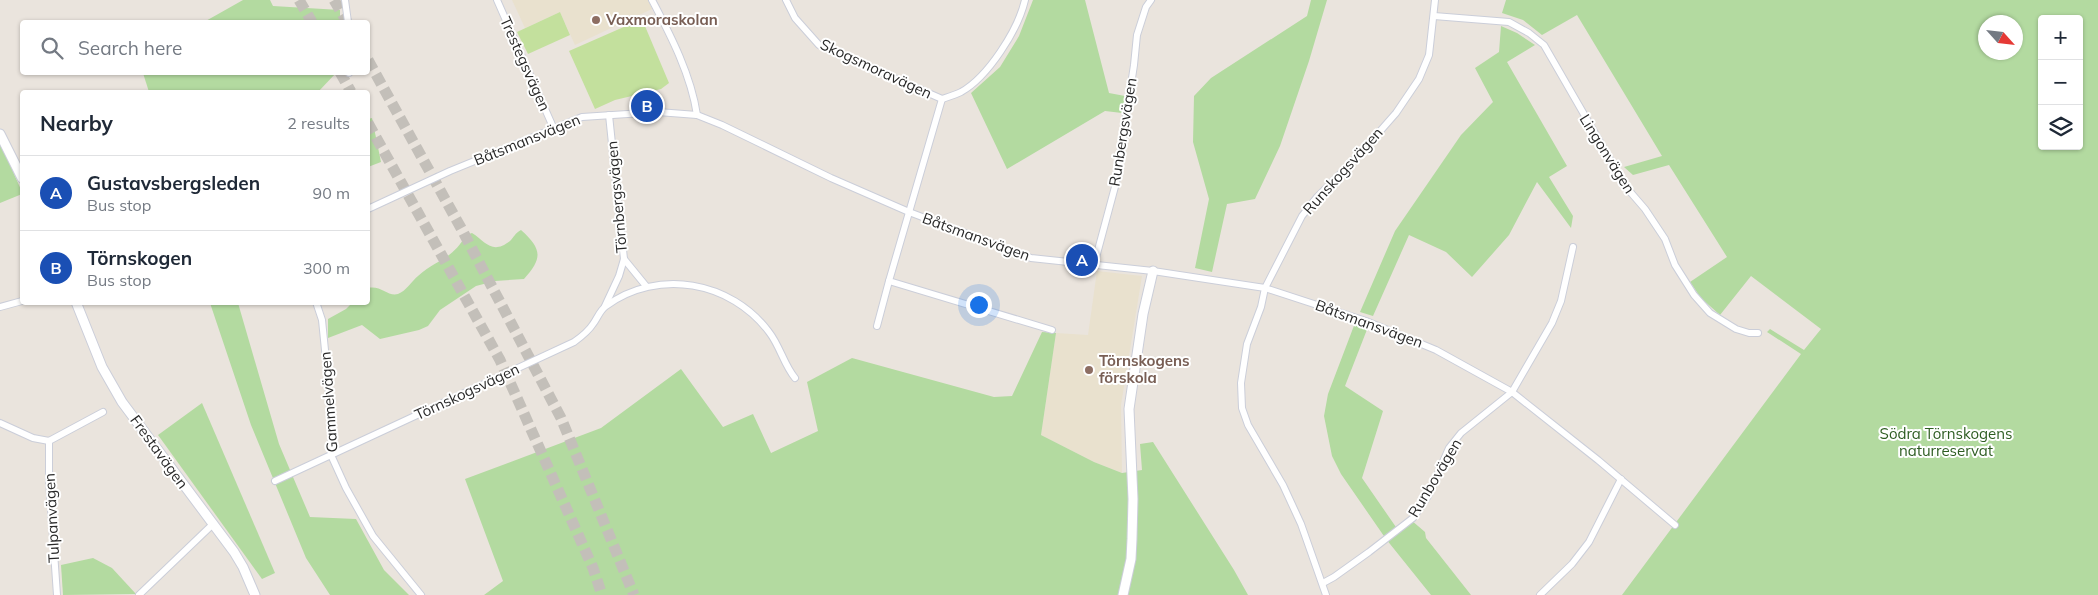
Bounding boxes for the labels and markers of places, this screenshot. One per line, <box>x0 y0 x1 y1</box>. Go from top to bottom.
place label: Vaxmoraskolan <box>605 10 718 29</box>
marker: Vaxmoraskolan <box>590 14 602 26</box>
pin: B <box>631 87 663 125</box>
pin: A <box>1066 241 1098 279</box>
place label: Törnskogens förskola <box>1099 351 1190 387</box>
marker: Törnskogens förskola <box>1083 364 1095 376</box>

